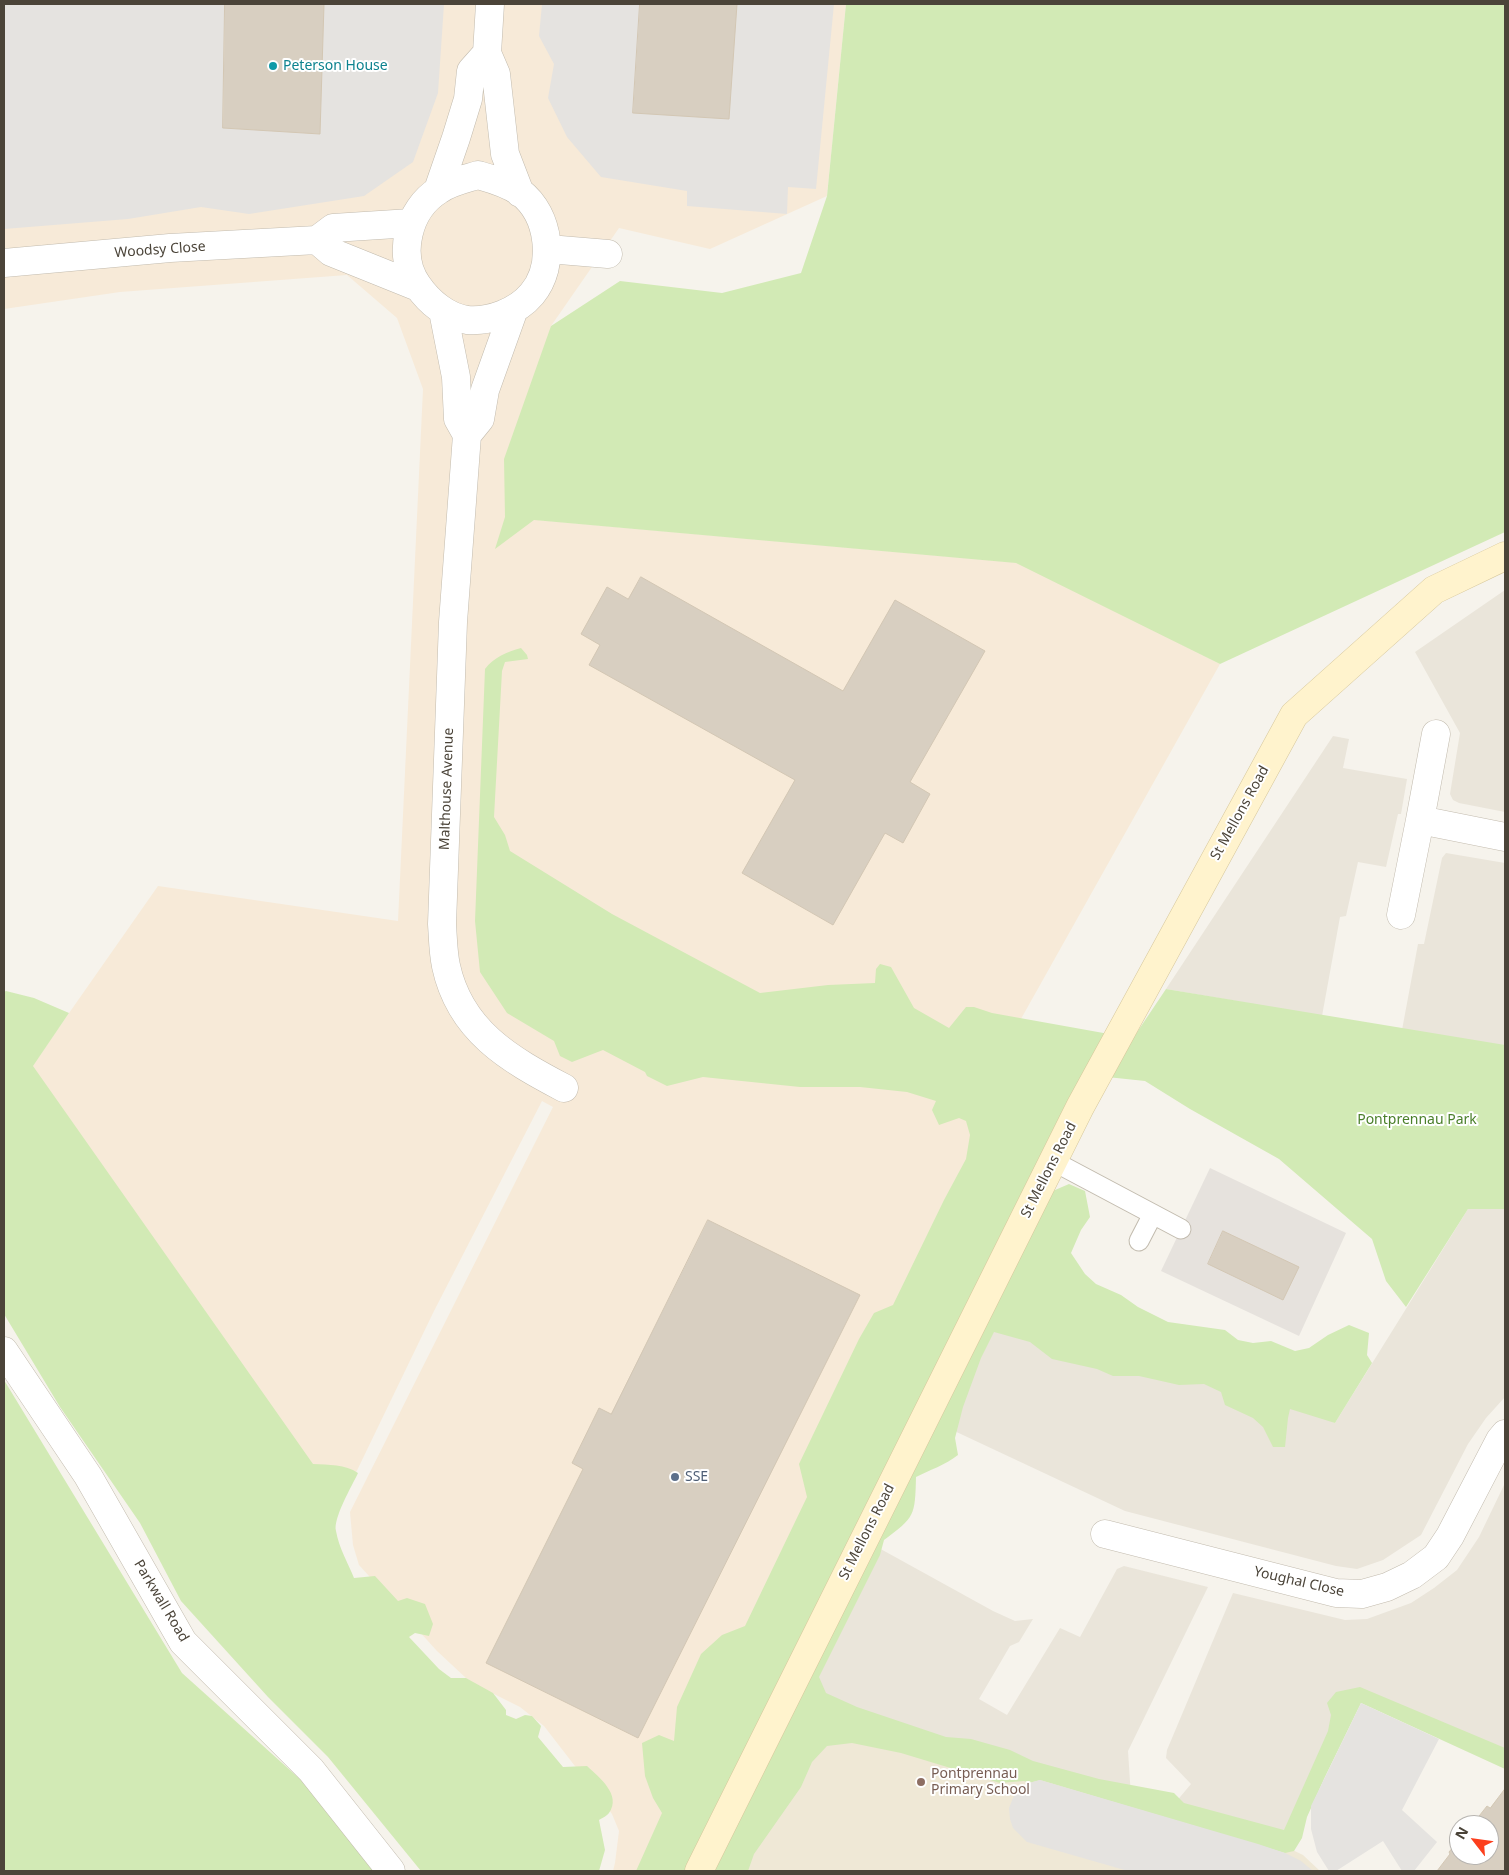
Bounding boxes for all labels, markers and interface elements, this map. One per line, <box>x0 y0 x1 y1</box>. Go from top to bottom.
place label: Peterson House <box>283 58 388 74</box>
marker: Peterson House <box>267 60 279 72</box>
street label: Woodsy Close <box>114 238 206 262</box>
street label: Malthouse Avenue <box>436 728 458 850</box>
street label: St Mellons Road <box>1207 763 1273 863</box>
park label: Pontprennau Park <box>1357 1112 1477 1128</box>
street label: St Mellons Road <box>1018 1119 1080 1221</box>
place label: SSE <box>685 1469 708 1485</box>
marker: SSE <box>669 1471 681 1483</box>
street label: St Mellons Road <box>836 1481 898 1583</box>
street label: Parkwall Road <box>130 1557 192 1645</box>
street label: Youghal Close <box>1252 1563 1346 1601</box>
place label: Pontprennau Primary School <box>931 1766 1030 1798</box>
marker: Pontprennau Primary School <box>915 1776 927 1788</box>
north arrow <box>1449 1815 1499 1865</box>
text: N <box>1450 1823 1473 1842</box>

